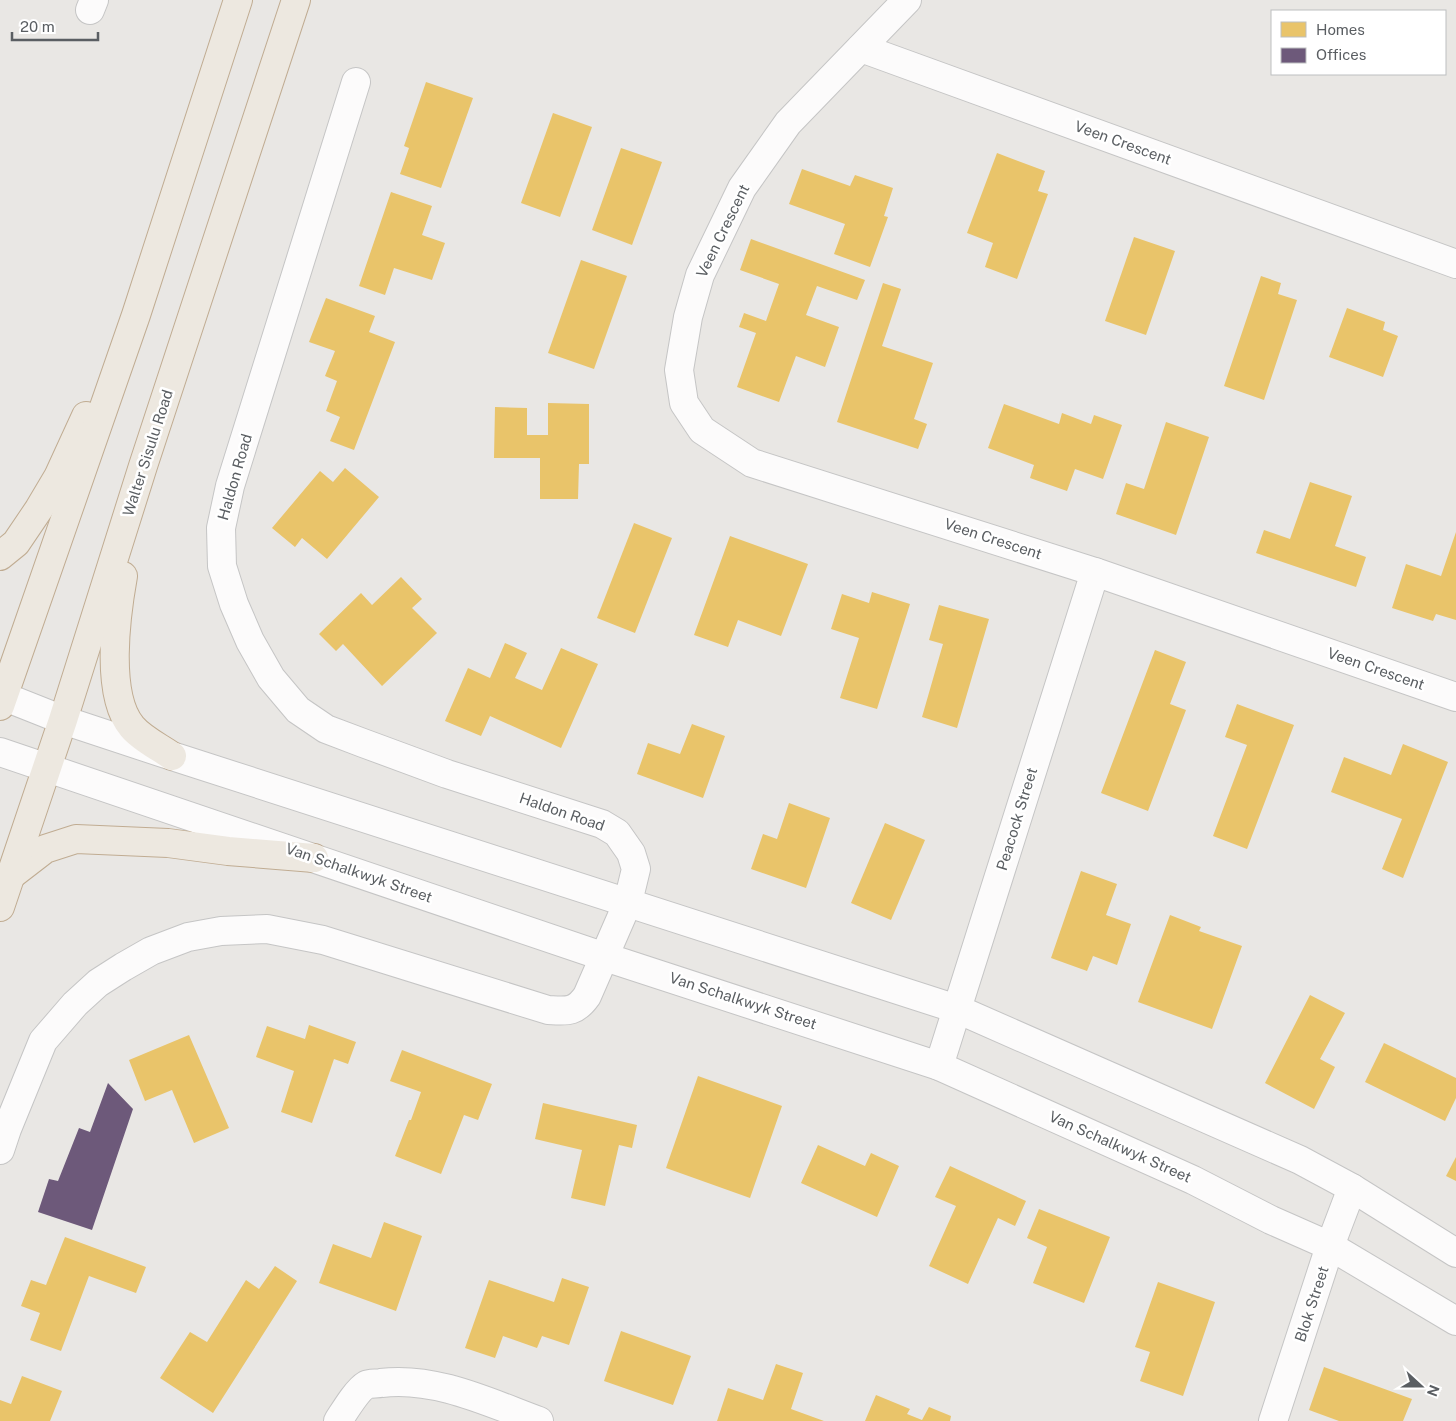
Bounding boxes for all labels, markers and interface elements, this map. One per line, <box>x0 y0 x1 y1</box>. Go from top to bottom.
scale bar <box>12 10 99 42</box>
legend <box>1271 10 1446 75</box>
text: 20 m <box>20 18 55 35</box>
text: Homes <box>1316 21 1365 38</box>
text: Offices <box>1316 46 1366 63</box>
street label: Veen Crescent <box>1073 117 1174 168</box>
street label: Veen Crescent <box>693 181 753 280</box>
street label: Walter Sisulu Road <box>119 388 176 518</box>
street label: Haldon Road <box>214 432 255 522</box>
street label: Veen Crescent <box>942 515 1044 562</box>
street label: Veen Crescent <box>1325 644 1427 693</box>
street label: Peacock Street <box>993 765 1040 872</box>
street label: Haldon Road <box>517 789 607 834</box>
street label: Van Schalkwyk Street <box>284 839 435 906</box>
street label: Van Schalkwyk Street <box>667 969 819 1032</box>
street label: Van Schalkwyk Street <box>1046 1107 1194 1186</box>
street label: Blok Street <box>1291 1264 1332 1344</box>
north arrow <box>1396 1361 1446 1411</box>
text: N <box>1424 1383 1443 1399</box>

